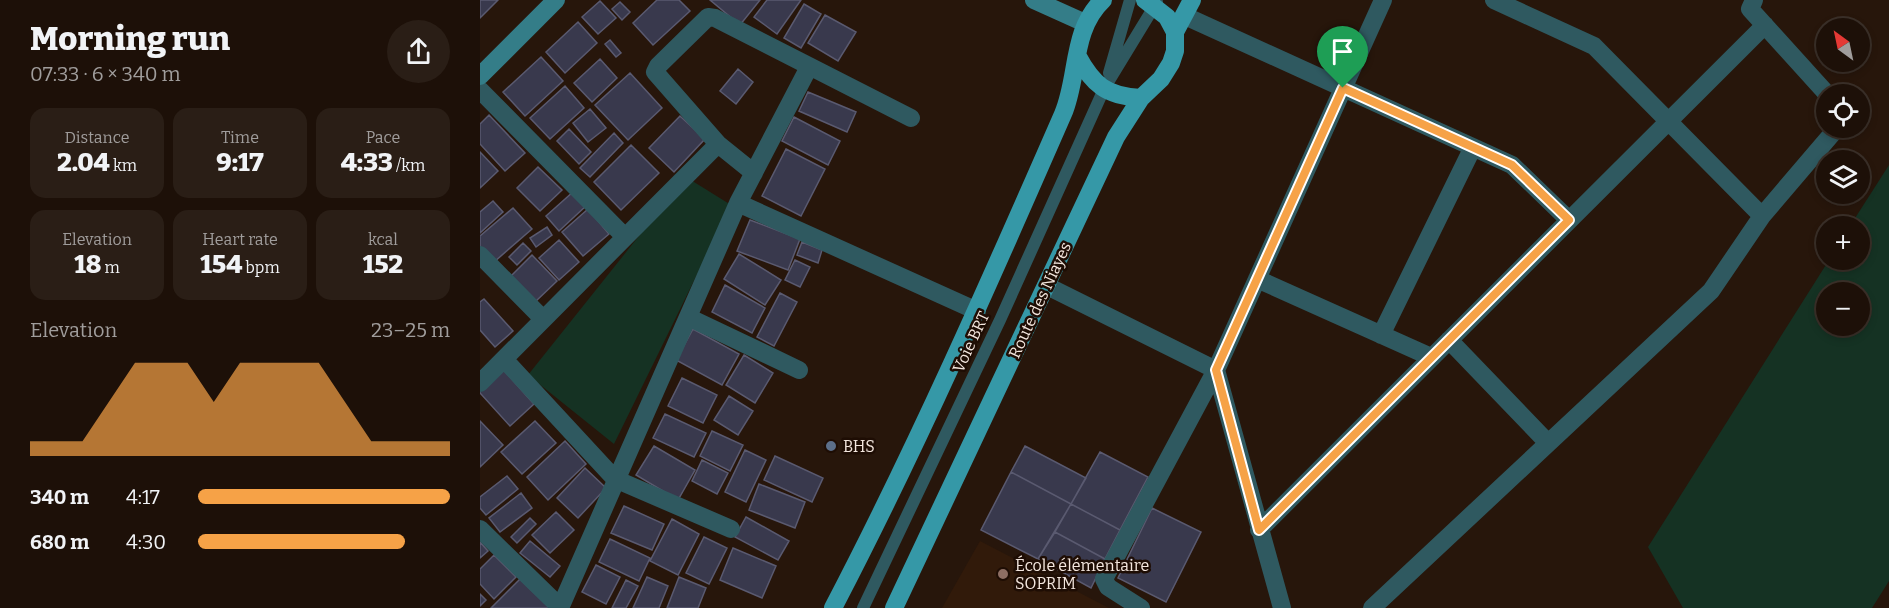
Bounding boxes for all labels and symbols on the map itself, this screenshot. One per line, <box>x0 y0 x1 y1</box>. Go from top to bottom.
north arrow <box>1816 18 1870 72</box>
pin <box>1317 26 1368 88</box>
street label: Route des Niayes <box>1005 239 1075 361</box>
street label: Voie BRT <box>949 308 993 376</box>
place label: BHS <box>843 437 875 456</box>
marker: BHS <box>824 439 838 453</box>
place label: École élémentaire SOPRIM <box>1015 555 1149 593</box>
marker: École élémentaire SOPRIM <box>996 567 1010 581</box>

